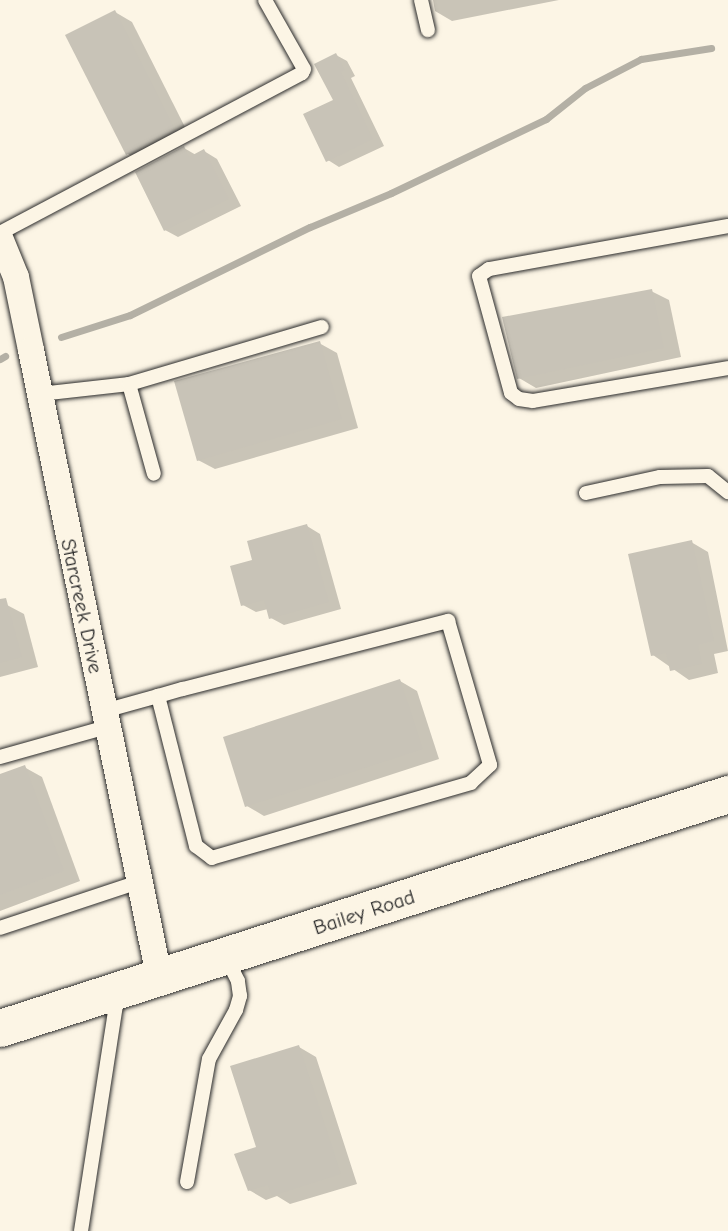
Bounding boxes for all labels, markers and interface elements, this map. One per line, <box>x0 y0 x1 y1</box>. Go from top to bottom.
street label: Starcreek Drive <box>55 536 109 676</box>
street label: Bailey Road <box>310 884 418 940</box>

